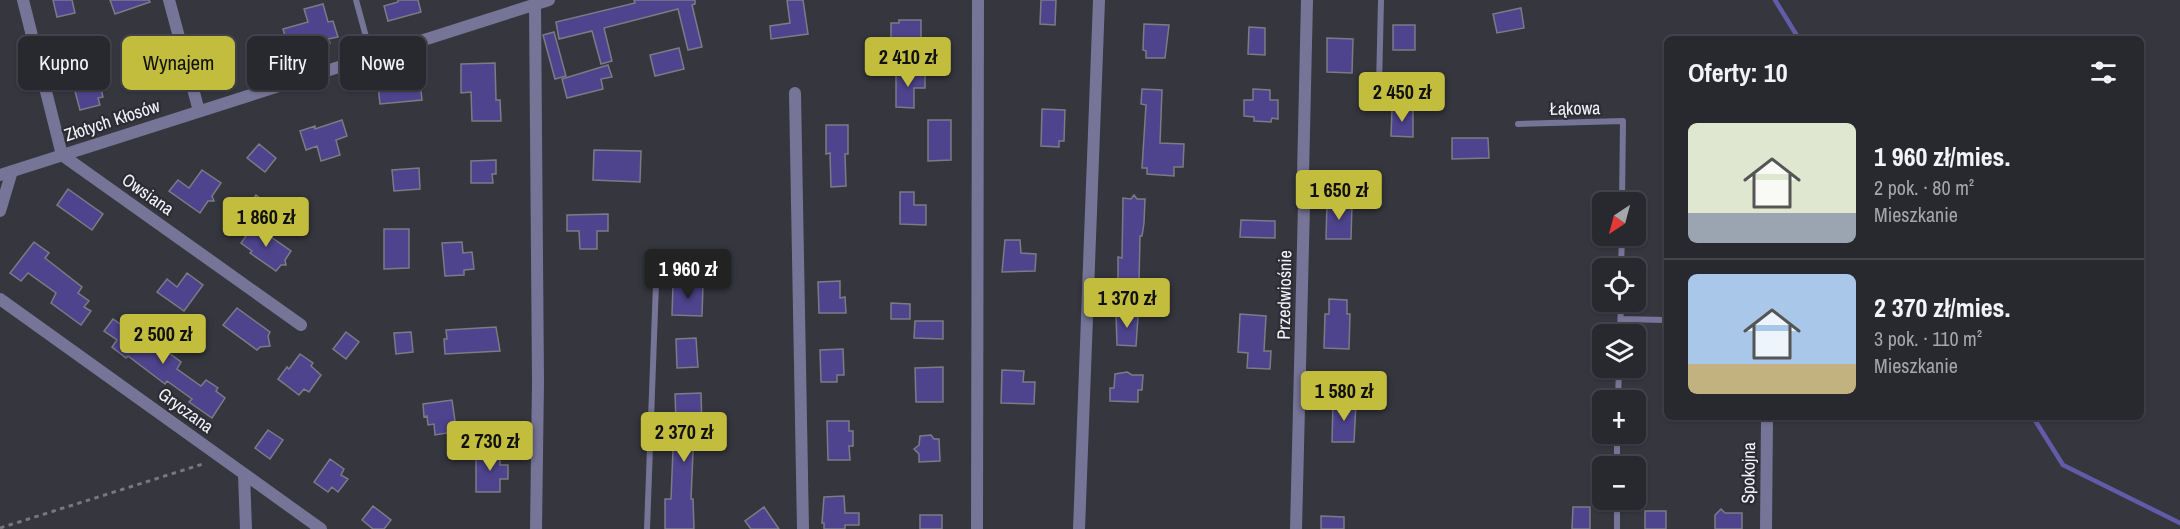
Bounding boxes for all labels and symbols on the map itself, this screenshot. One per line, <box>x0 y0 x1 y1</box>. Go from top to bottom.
pin: 2 410 zł <box>846 37 970 88</box>
pin: 2 450 zł <box>1340 72 1464 123</box>
street label: Złotych Kłosów <box>61 93 163 147</box>
street label: Łąkowa <box>1549 95 1601 121</box>
street label: Owsiana <box>117 167 179 221</box>
pin: 1 650 zł <box>1277 170 1401 221</box>
north arrow <box>1592 192 1646 246</box>
pin: 1 860 zł <box>204 197 328 248</box>
pin: 1 960 zł <box>626 249 750 300</box>
street label: Przedwiośnie <box>1271 250 1297 340</box>
pin: 1 370 zł <box>1065 278 1189 329</box>
pin: 2 500 zł <box>101 314 225 365</box>
pin: 1 580 zł <box>1282 371 1406 422</box>
street label: Gryczana <box>153 381 219 439</box>
pin: 2 370 zł <box>622 412 746 463</box>
pin: 2 730 zł <box>428 421 552 472</box>
street label: Spokojna <box>1735 442 1761 504</box>

